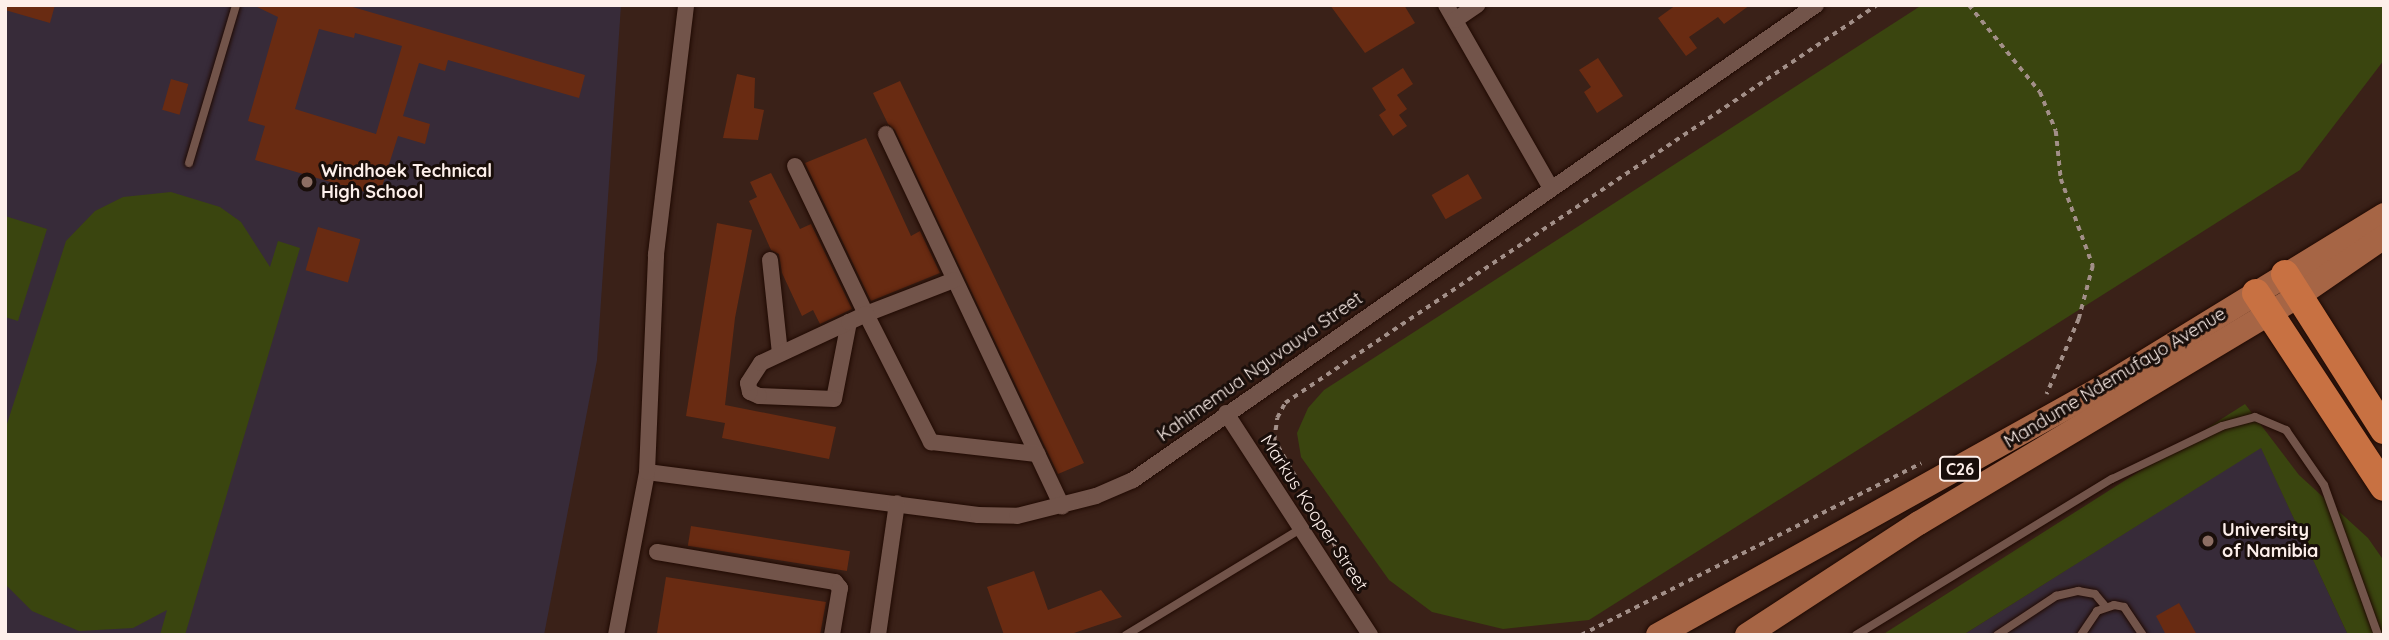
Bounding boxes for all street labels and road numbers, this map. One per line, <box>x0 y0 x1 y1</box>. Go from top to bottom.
street label: Kahimemua Nguvauva Street <box>1153 288 1367 446</box>
street label: Mandume Ndemufayo Avenue <box>2000 303 2230 453</box>
street label: Markus Kooper Street <box>1256 431 1372 595</box>
road number: C26 <box>1939 456 1981 482</box>

